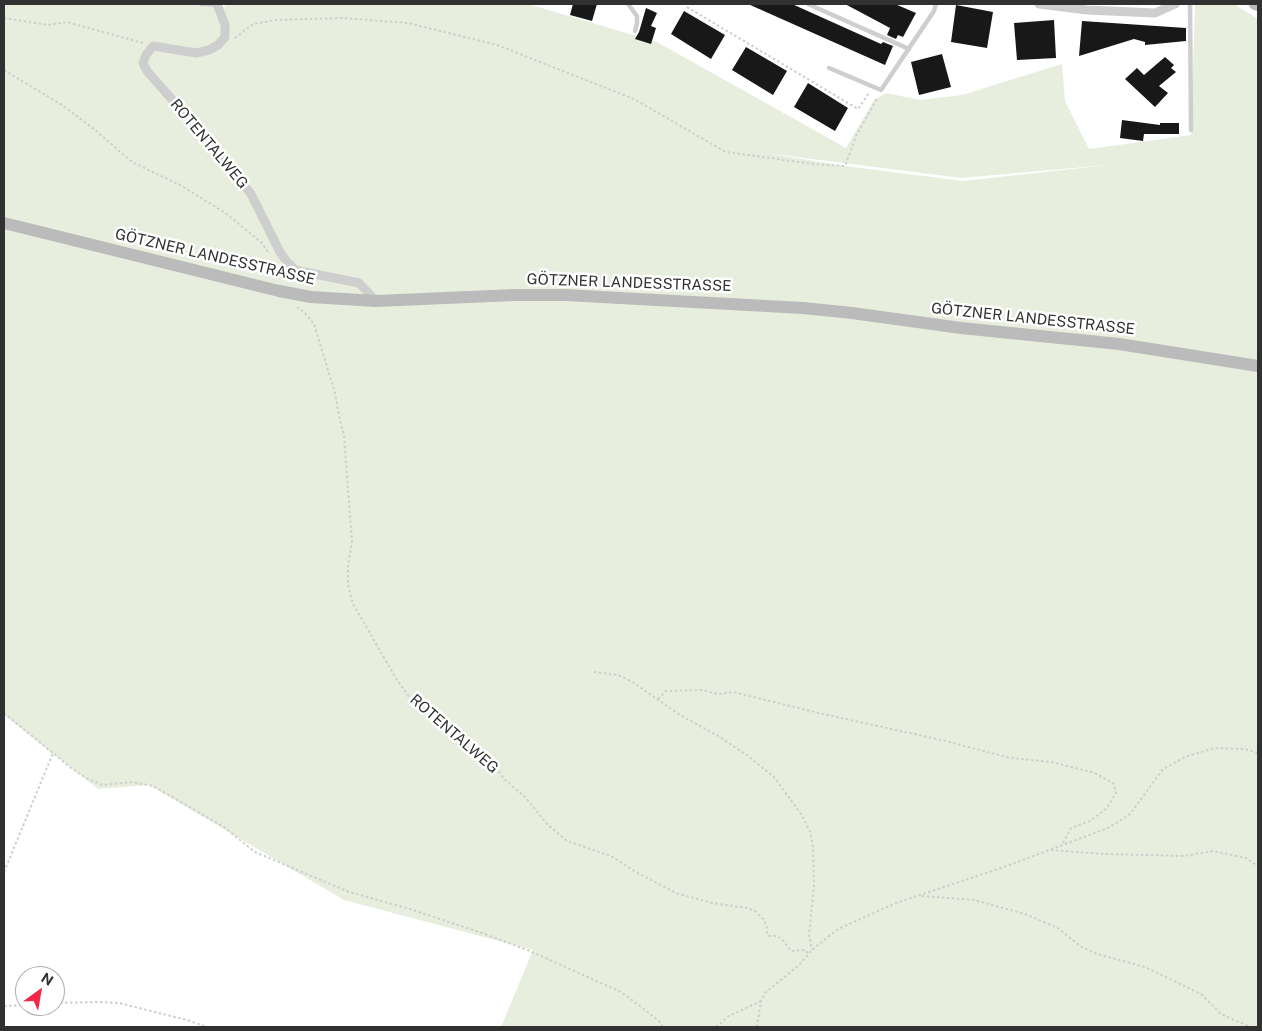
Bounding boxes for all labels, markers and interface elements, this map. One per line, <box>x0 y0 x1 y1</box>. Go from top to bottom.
street label: ROTENTALWEG <box>166 96 252 192</box>
street label: GÖTZNER LANDESSTRASSE <box>113 225 317 289</box>
street label: GÖTZNER LANDESSTRASSE <box>526 270 732 296</box>
street label: GÖTZNER LANDESSTRASSE <box>930 299 1136 339</box>
street label: ROTENTALWEG <box>406 691 502 777</box>
north arrow <box>15 966 65 1016</box>
text: N <box>39 969 56 989</box>

